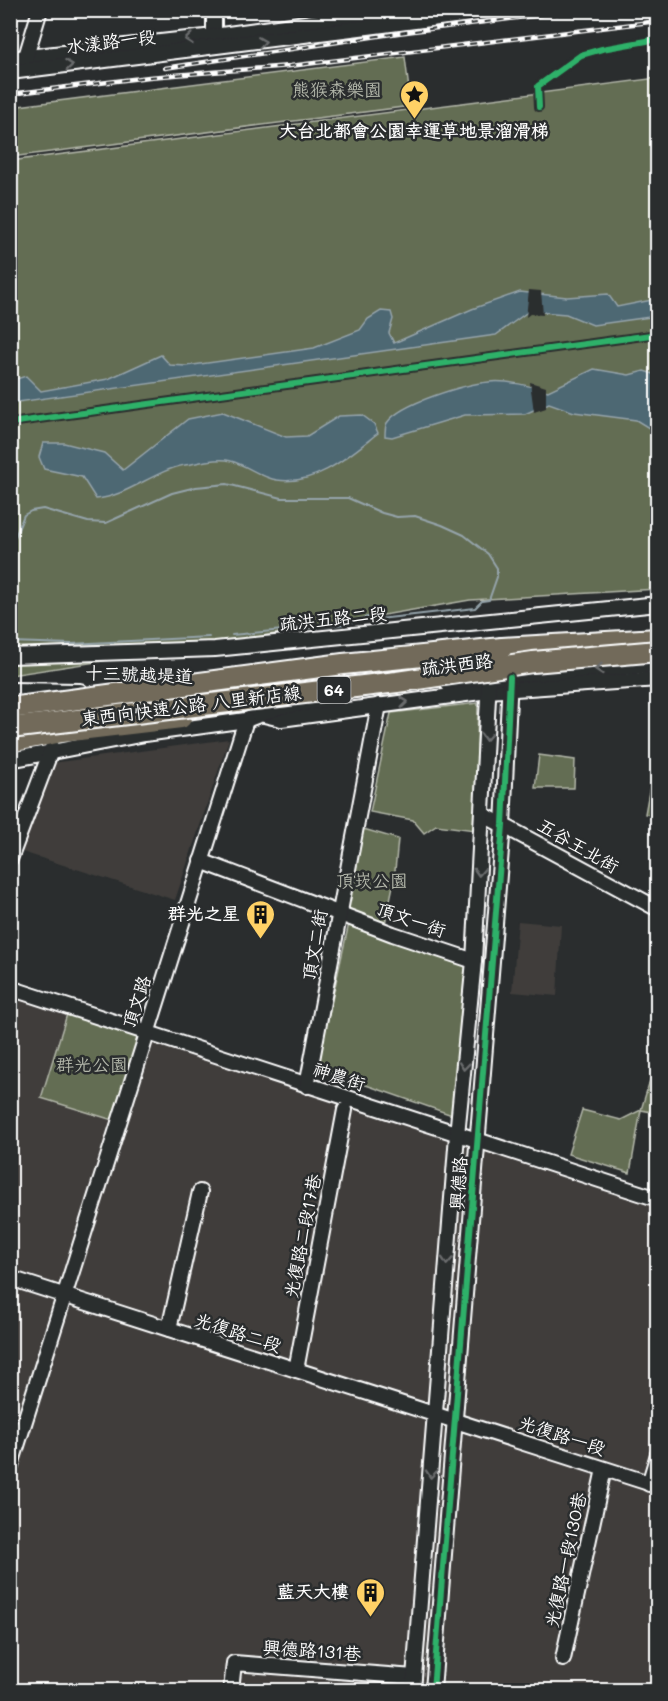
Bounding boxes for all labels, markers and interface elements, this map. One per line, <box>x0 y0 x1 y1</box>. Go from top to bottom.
street label: 水漾路一段 <box>65 24 157 58</box>
one-way arrow <box>184 32 194 45</box>
one-way arrow <box>258 36 267 48</box>
one-way arrow <box>64 59 73 72</box>
park label: 熊猴森樂園 <box>292 77 382 101</box>
place icon: 大台北都會公園幸運草地景溜滑梯 <box>398 78 430 120</box>
place label: 大台北都會公園幸運草地景溜滑梯 <box>279 118 549 142</box>
street label: 疏洪五路二段 <box>278 600 388 636</box>
street label: 疏洪西路 <box>420 648 494 680</box>
street label: 十三號越堤道 <box>85 660 193 688</box>
one-way arrow <box>595 662 604 675</box>
road number: 64 <box>318 677 350 703</box>
street label: 東西向快速公路 八里新店線 <box>79 680 302 730</box>
one-way arrow <box>399 696 408 708</box>
one-way arrow <box>479 733 492 742</box>
street label: 五谷王北街 <box>534 812 623 878</box>
park label: 頂崁公園 <box>336 868 408 892</box>
one-way arrow <box>472 868 485 877</box>
street label: 頂文一街 <box>373 896 449 942</box>
building icon: 群光之星 <box>245 898 277 940</box>
place label: 群光之星 <box>168 901 240 925</box>
street label: 頂文二街 <box>296 907 332 982</box>
street label: 頂文路 <box>116 972 156 1031</box>
park label: 群光公園 <box>56 1052 128 1076</box>
street label: 神農街 <box>310 1056 369 1096</box>
one-way arrow <box>458 1062 471 1071</box>
street label: 興德路 <box>444 1155 472 1211</box>
street label: 光復路二段17巷 <box>278 1172 326 1300</box>
one-way arrow <box>441 1256 454 1265</box>
street label: 光復路二段 <box>192 1307 285 1357</box>
street label: 光復路一段 <box>516 1410 609 1460</box>
one-way arrow <box>425 1469 438 1478</box>
street label: 光復路一段130巷 <box>539 1490 591 1630</box>
building icon: 藍天大樓 <box>354 1576 386 1618</box>
place label: 藍天大樓 <box>277 1579 349 1603</box>
street label: 興德路131巷 <box>262 1635 362 1665</box>

